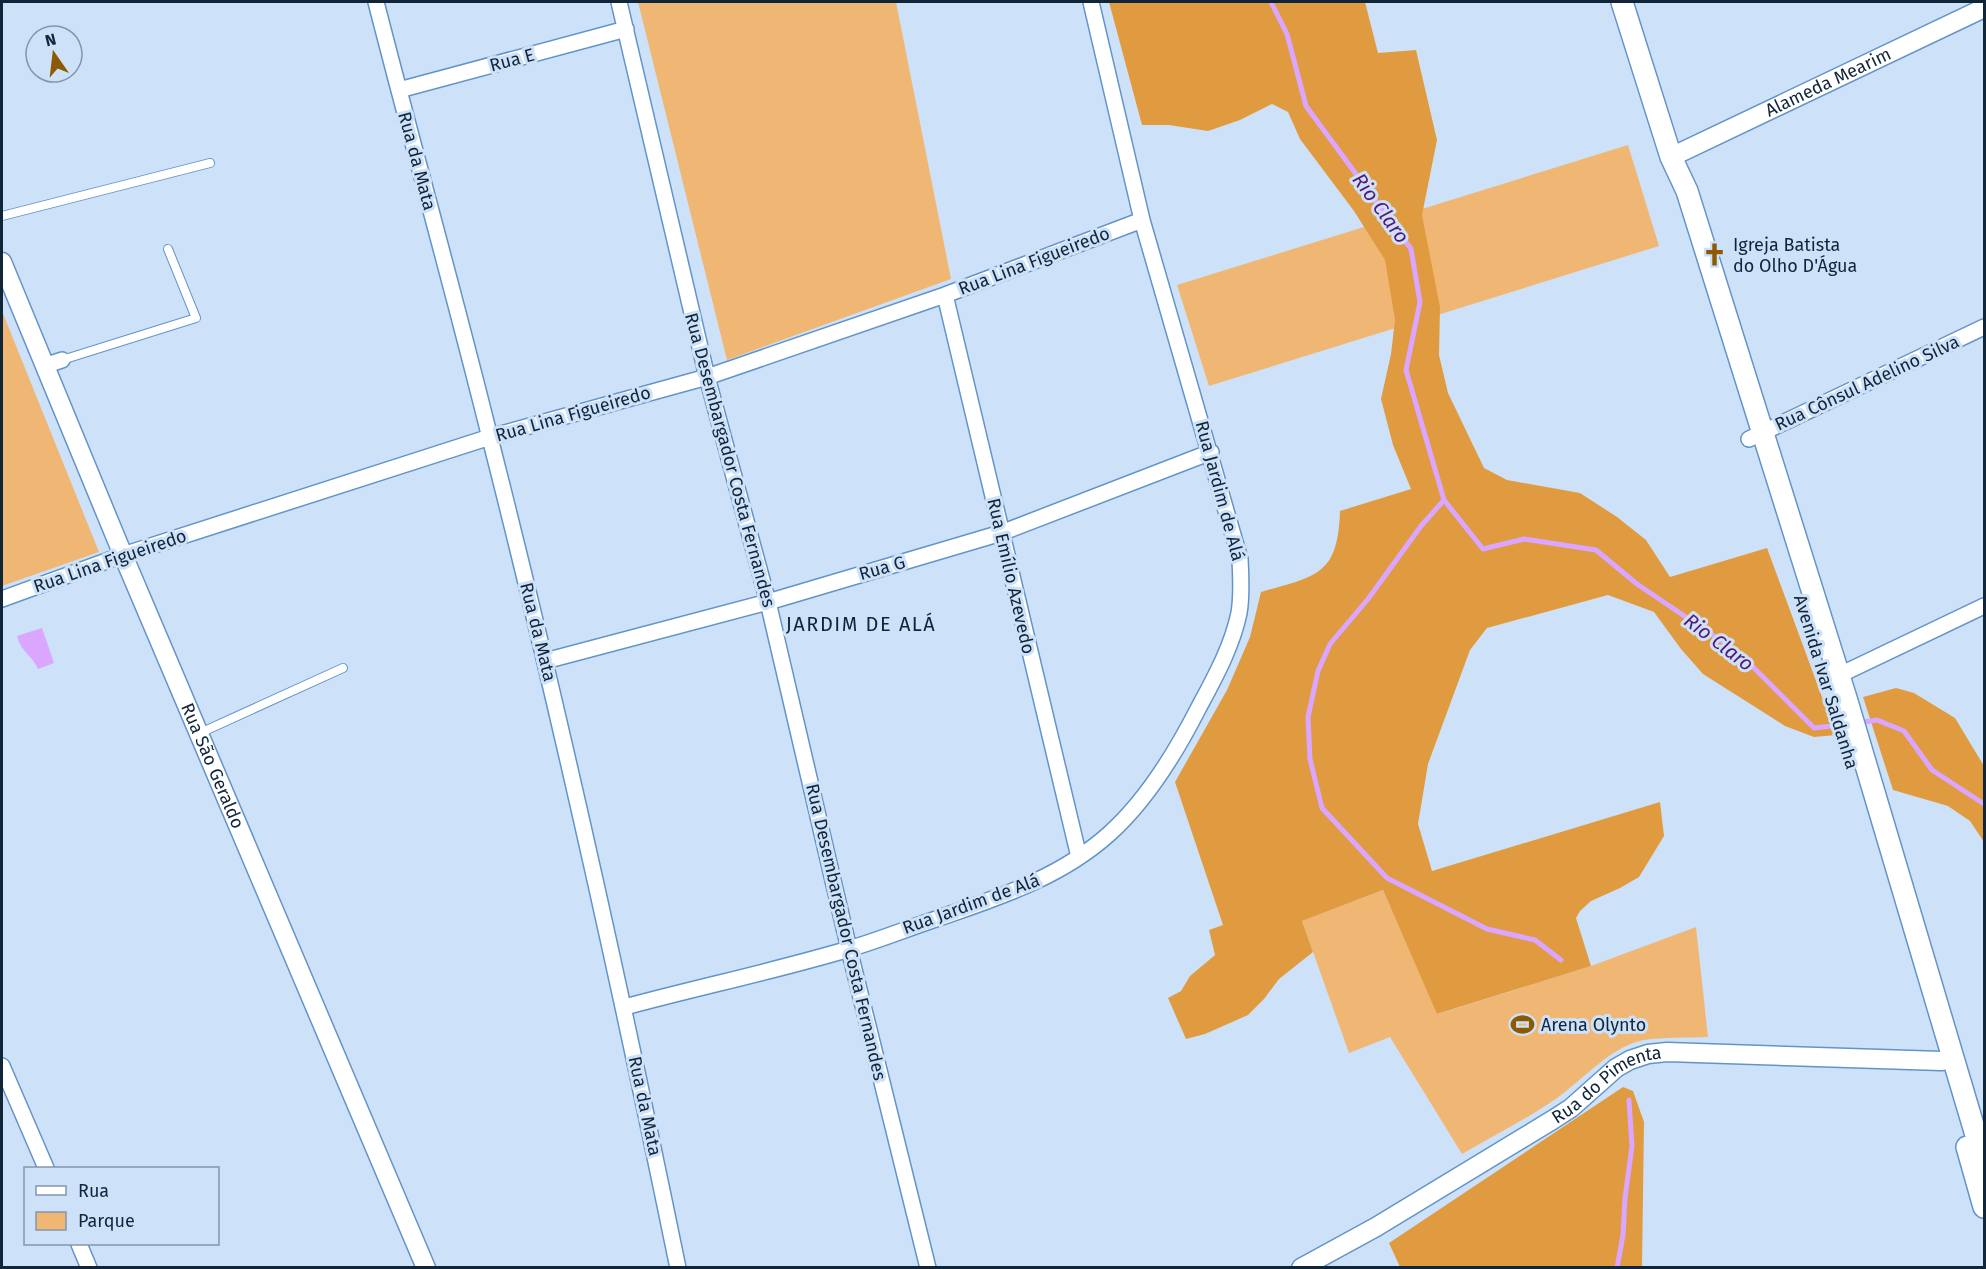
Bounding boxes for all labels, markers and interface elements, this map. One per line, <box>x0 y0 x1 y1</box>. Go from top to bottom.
north arrow <box>24 24 84 84</box>
text: N <box>43 29 58 50</box>
street label: Rua E <box>487 43 537 77</box>
street label: Alameda Mearim <box>1762 43 1895 122</box>
street label: Rua da Mata <box>393 109 441 213</box>
water label: Rio Claro <box>1348 168 1414 248</box>
street label: Rua Lina Figueiredo <box>955 222 1113 300</box>
place label: Igreja Batista do Olho D'Água <box>1733 234 1857 277</box>
church icon: Igreja Batista do Olho D'Água <box>1702 242 1728 268</box>
street label: Rua Desembargador Costa Fernandes <box>680 310 780 610</box>
street label: Rua Cônsul Adelino Silva <box>1771 331 1963 435</box>
street label: Rua Lina Figueiredo <box>493 381 653 447</box>
street label: Rua Jardim de Alá <box>1191 418 1249 564</box>
street label: Rua Emílio Azevedo <box>982 496 1040 656</box>
street label: Rua Lina Figueiredo <box>31 524 189 598</box>
street label: Rua G <box>856 551 908 585</box>
street label: Rua da Mata <box>515 580 561 684</box>
street label: Avenida Ivar Saldanha <box>1789 592 1863 772</box>
water label: Rio Claro <box>1680 608 1758 676</box>
district label: JARDIM DE ALÁ <box>786 612 936 636</box>
street label: Rua São Geraldo <box>176 700 249 832</box>
street label: Rua Desembargador Costa Fernandes <box>801 781 891 1083</box>
street label: Rua Jardim de Alá <box>899 869 1043 939</box>
sports icon: Arena Olynto <box>1510 1012 1536 1038</box>
place label: Arena Olynto <box>1541 1014 1646 1036</box>
street label: Rua do Pimenta <box>1548 1042 1663 1128</box>
street label: Rua da Mata <box>624 1054 666 1158</box>
legend <box>24 1167 219 1245</box>
text: Rua <box>78 1180 109 1202</box>
text: Parque <box>78 1210 135 1232</box>

